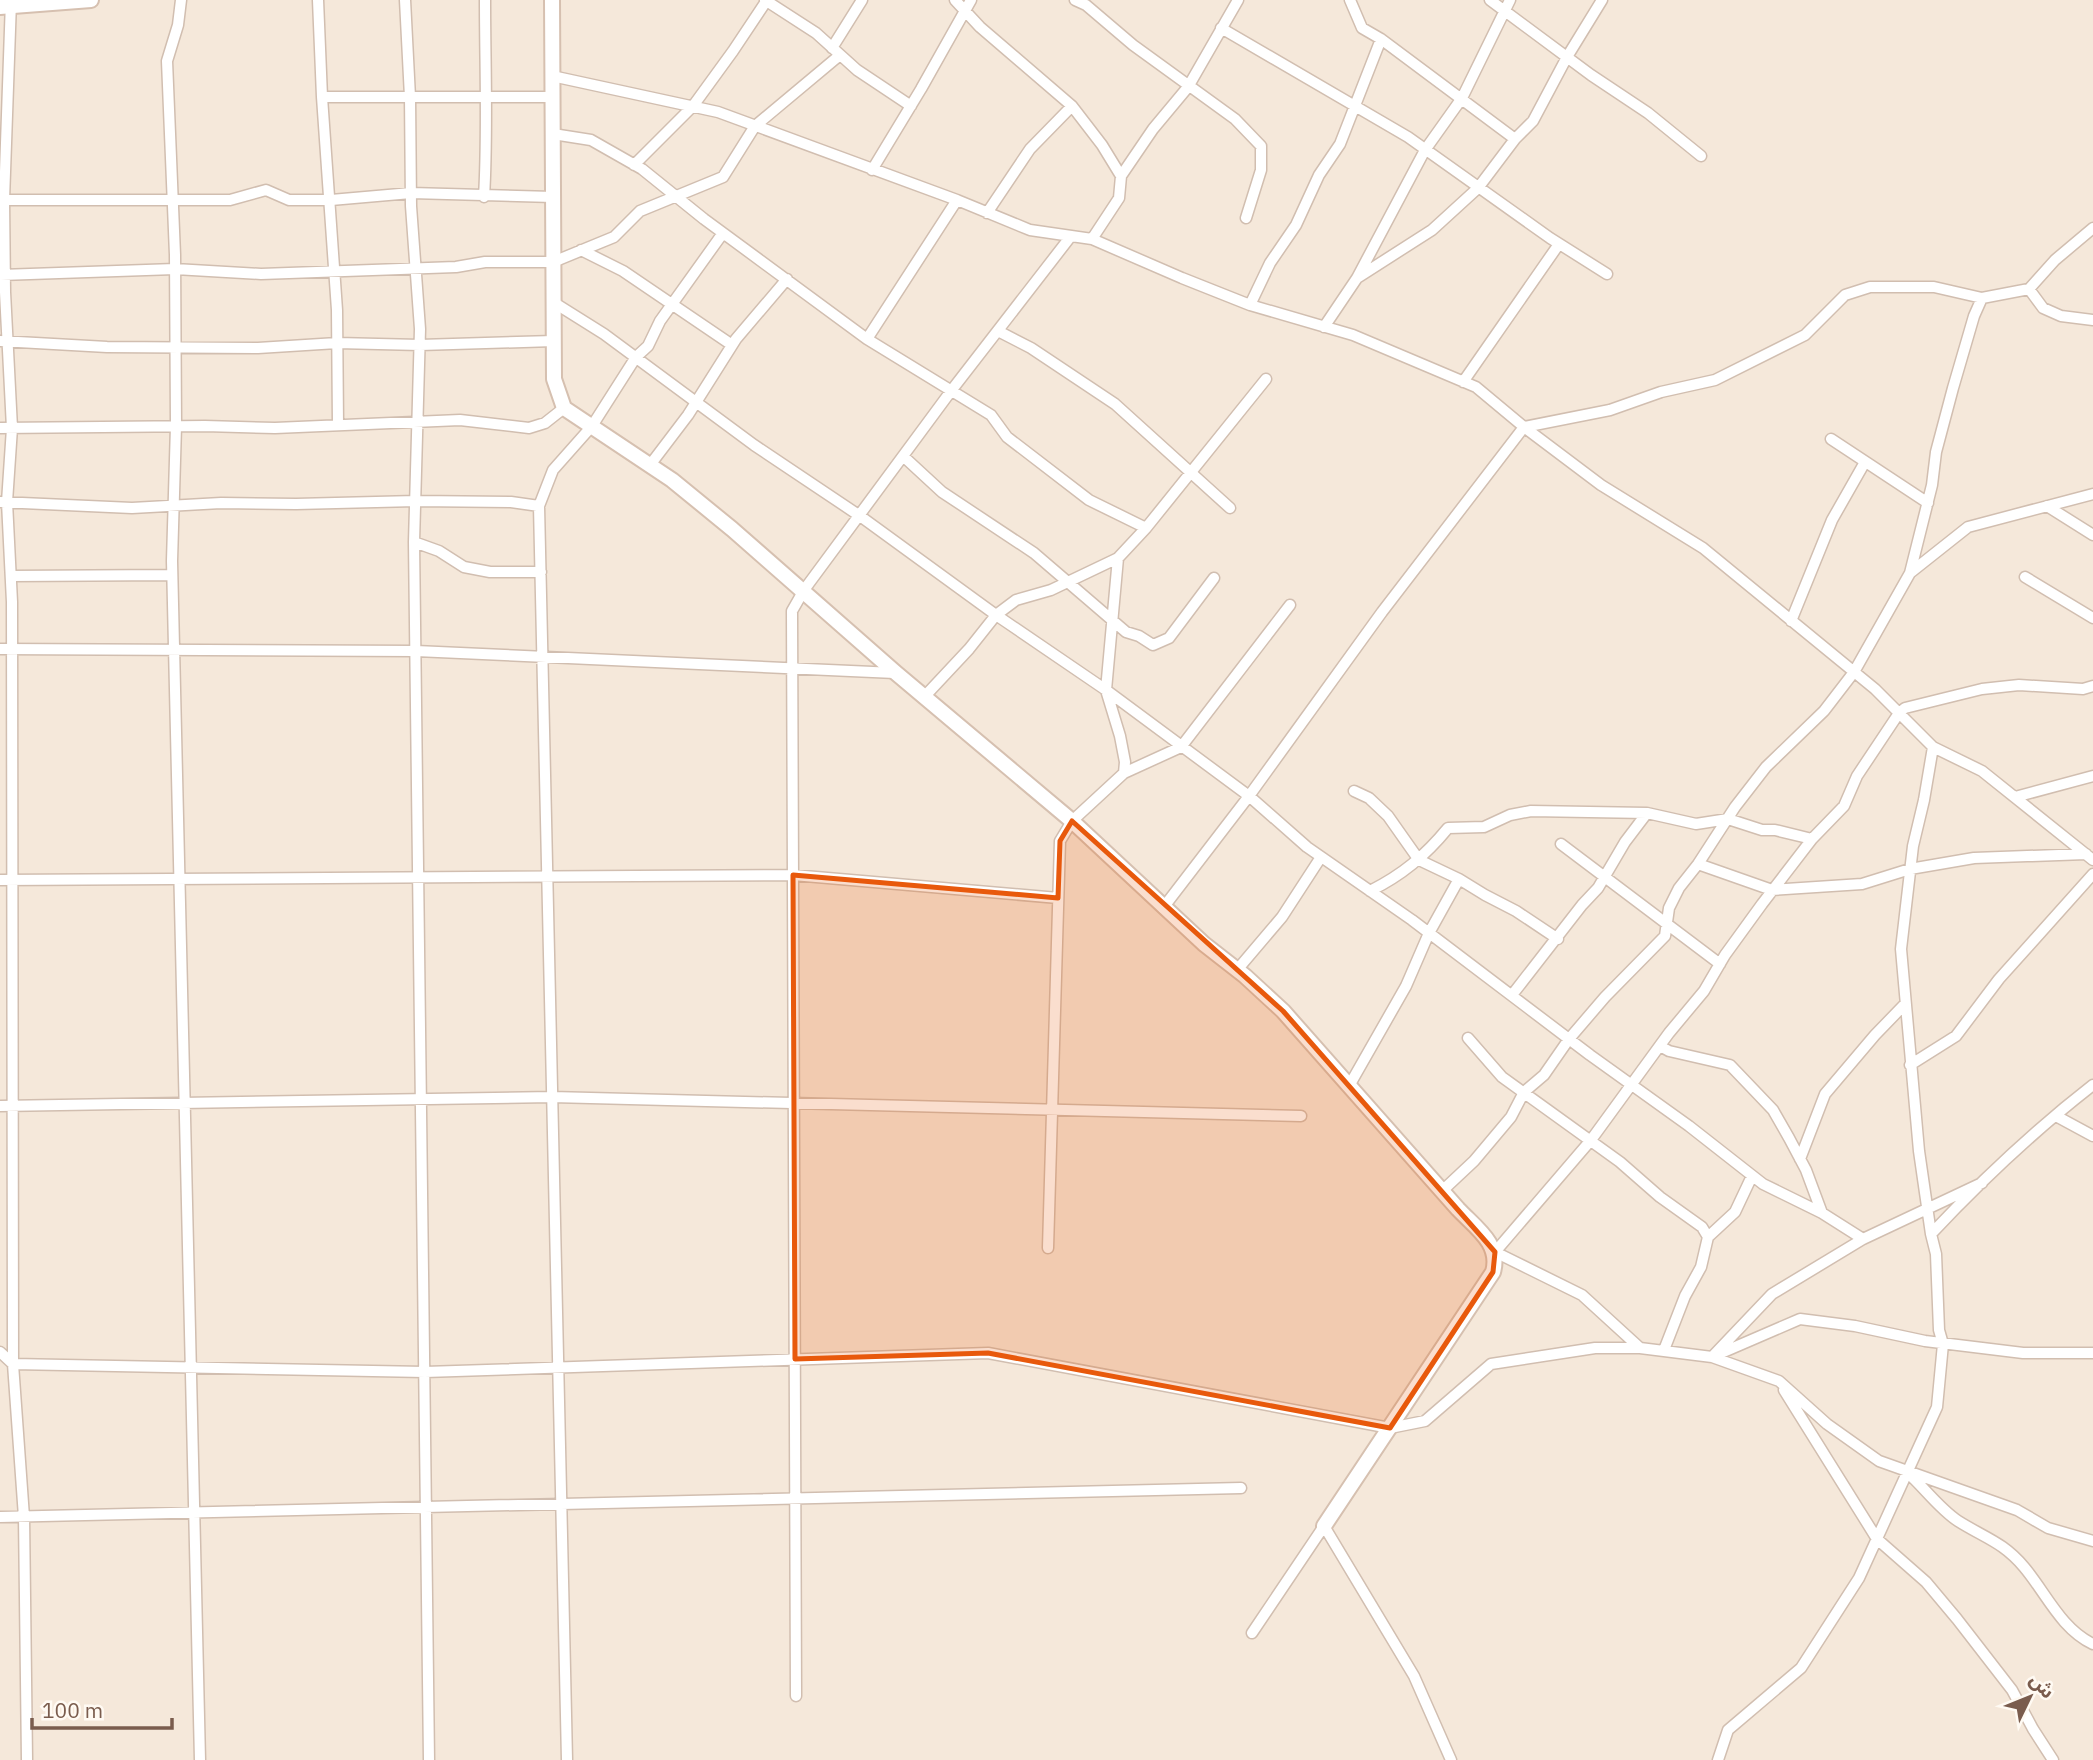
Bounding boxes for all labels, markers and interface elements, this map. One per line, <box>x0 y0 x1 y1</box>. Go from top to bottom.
north arrow <box>1995 1662 2065 1732</box>
text: ش <box>2025 1668 2060 1703</box>
scale bar <box>32 1686 172 1730</box>
text: 100 m <box>42 1696 103 1724</box>

